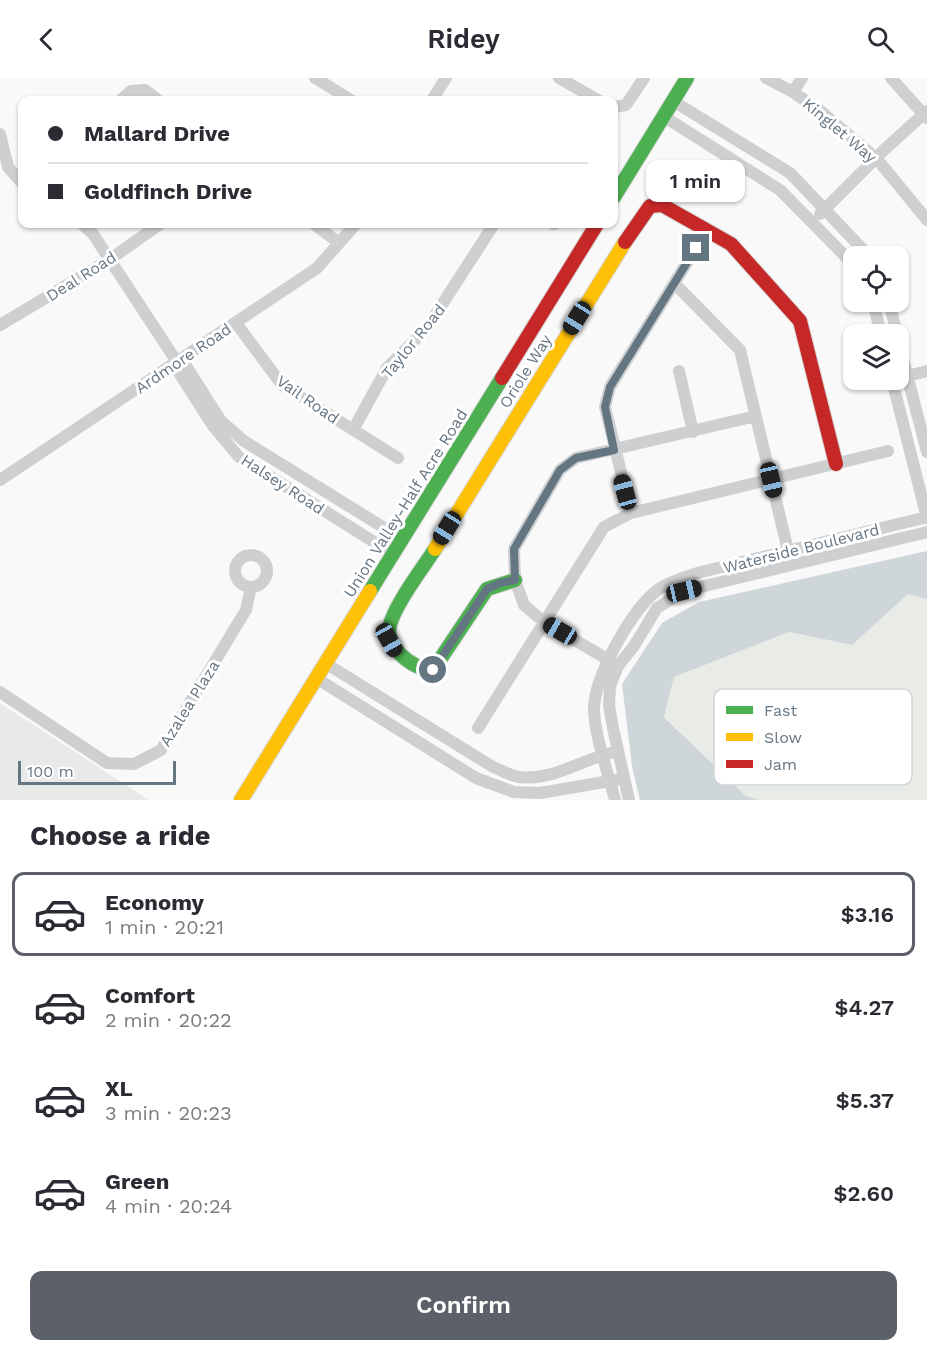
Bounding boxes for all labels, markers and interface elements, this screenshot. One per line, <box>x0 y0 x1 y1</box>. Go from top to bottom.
icon: back <box>30 23 63 56</box>
text: Ridey <box>427 23 500 55</box>
icon: search <box>864 23 897 56</box>
street label: Kinglet Way <box>799 94 881 167</box>
text: Mallard Drive <box>84 121 230 146</box>
callout: 1 min <box>646 161 746 203</box>
text: 1 min <box>670 169 721 193</box>
text: Goldfinch Drive <box>84 179 252 204</box>
route end <box>682 234 709 261</box>
map controls <box>843 246 909 390</box>
button: locate <box>843 246 909 312</box>
street label: Deal Road <box>43 248 120 305</box>
car <box>560 298 594 338</box>
street label: Taylor Road <box>378 300 449 382</box>
street label: Ardmore Road <box>132 319 235 398</box>
button: layers <box>843 324 909 390</box>
street label: Oriole Way <box>495 330 556 412</box>
street label: Vail Road <box>273 371 342 428</box>
street label: Union Valley-Half Acre Road <box>339 406 471 601</box>
street label: Halsey Road <box>238 451 328 518</box>
car <box>758 460 784 500</box>
car <box>612 472 638 512</box>
car <box>430 508 464 548</box>
street label: Waterside Boulevard <box>721 520 881 577</box>
car <box>664 578 704 604</box>
car <box>540 614 580 648</box>
car <box>372 620 406 660</box>
route start <box>419 656 446 683</box>
street label: Azalea Plaza <box>155 657 223 750</box>
legend <box>714 689 912 785</box>
text: Fast <box>764 701 797 720</box>
text: Slow <box>764 728 802 747</box>
text: Jam <box>764 755 797 774</box>
scale bar <box>18 758 176 786</box>
text: 100 m <box>27 762 74 781</box>
text: Choose a ride <box>30 820 210 852</box>
icon: car <box>33 887 87 941</box>
text: Economy <box>105 890 204 915</box>
text: $3.16 <box>841 902 894 927</box>
text: 1 min · 20:21 <box>105 915 224 939</box>
icon: car <box>33 980 87 1034</box>
text: Comfort <box>105 983 195 1008</box>
text: $4.27 <box>835 995 894 1020</box>
text: 2 min · 20:22 <box>105 1008 232 1032</box>
icon: car <box>33 1073 87 1127</box>
text: XL <box>105 1076 133 1101</box>
text: $5.37 <box>836 1088 894 1113</box>
text: 3 min · 20:23 <box>105 1101 232 1125</box>
icon: car <box>33 1166 87 1220</box>
text: Green <box>105 1169 169 1194</box>
text: $2.60 <box>834 1181 894 1206</box>
text: 4 min · 20:24 <box>105 1194 232 1218</box>
button: Confirm <box>30 1271 897 1340</box>

